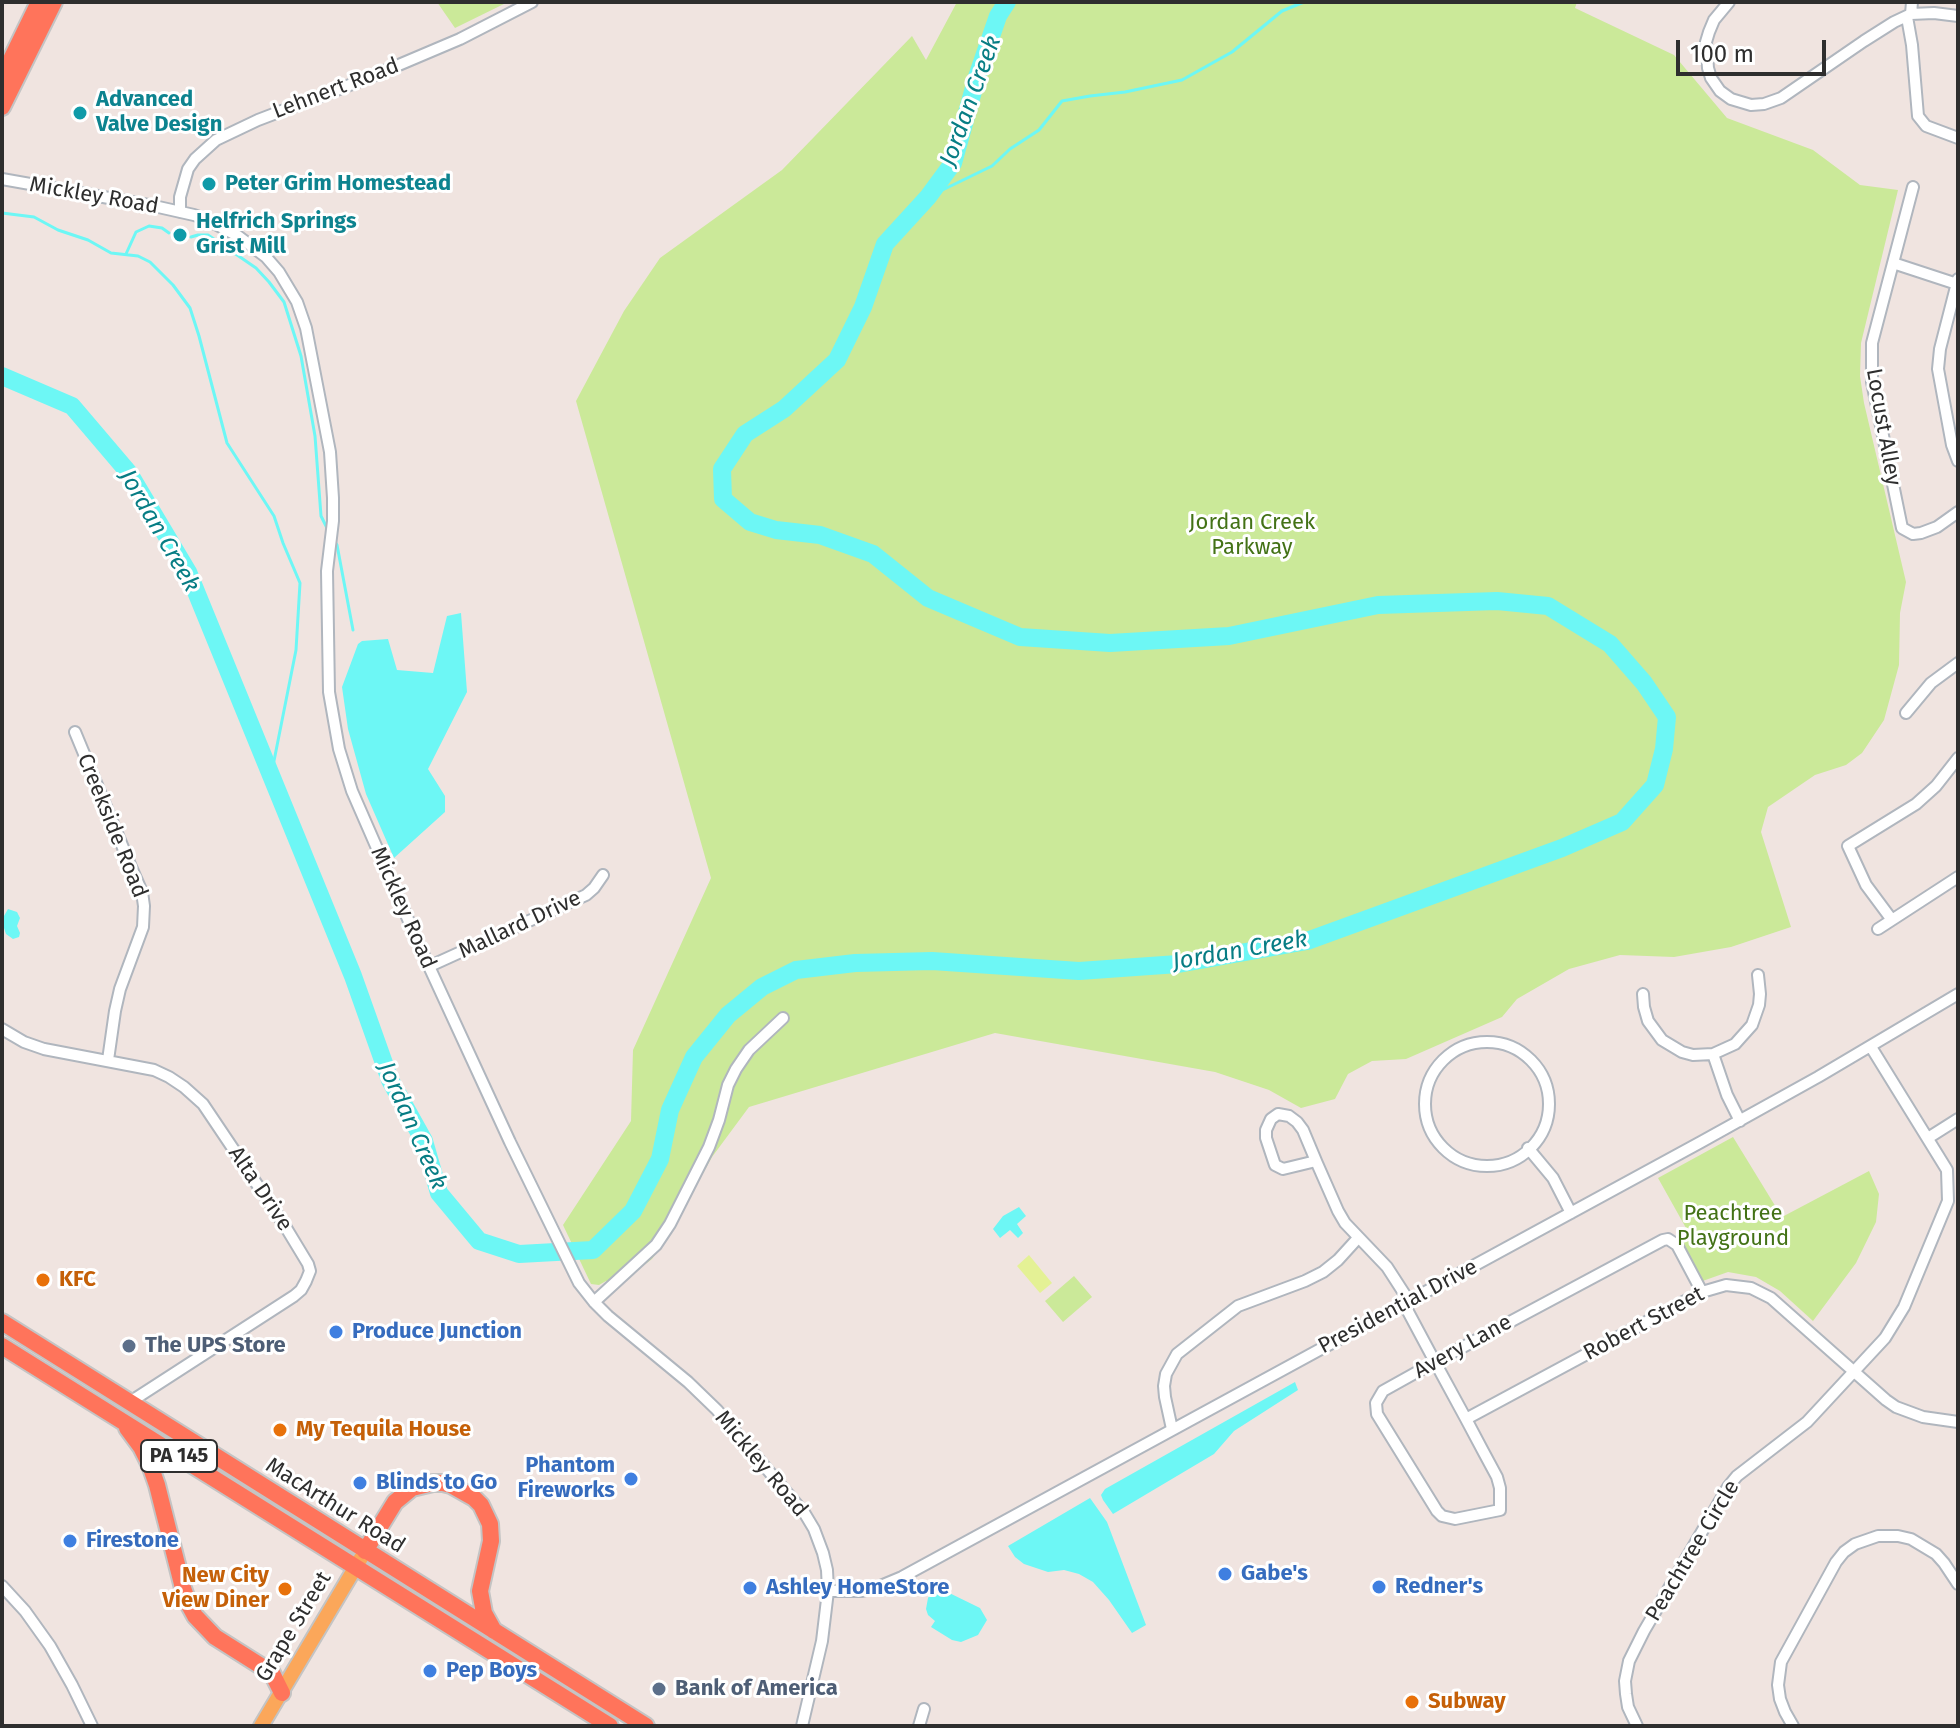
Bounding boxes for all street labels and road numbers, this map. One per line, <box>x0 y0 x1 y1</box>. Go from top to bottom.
street label: Lehnert Road <box>269 53 403 125</box>
street label: Mickley Road <box>27 172 161 220</box>
street label: Locust Alley <box>1860 366 1906 488</box>
street label: Creekside Road <box>71 750 153 902</box>
street label: Mickley Road <box>364 843 442 973</box>
street label: Mallard Drive <box>455 885 585 965</box>
street label: Alta Drive <box>222 1142 298 1236</box>
street label: Presidential Drive <box>1314 1254 1482 1360</box>
street label: Robert Street <box>1579 1281 1709 1367</box>
street label: Avery Lane <box>1409 1309 1517 1385</box>
street label: Mickley Road <box>709 1405 813 1523</box>
road number: PA 145 <box>141 1440 217 1472</box>
street label: MacArthur Road <box>260 1453 410 1559</box>
street label: Peachtree Circle <box>1640 1476 1746 1626</box>
street label: Grape Street <box>251 1567 337 1687</box>

